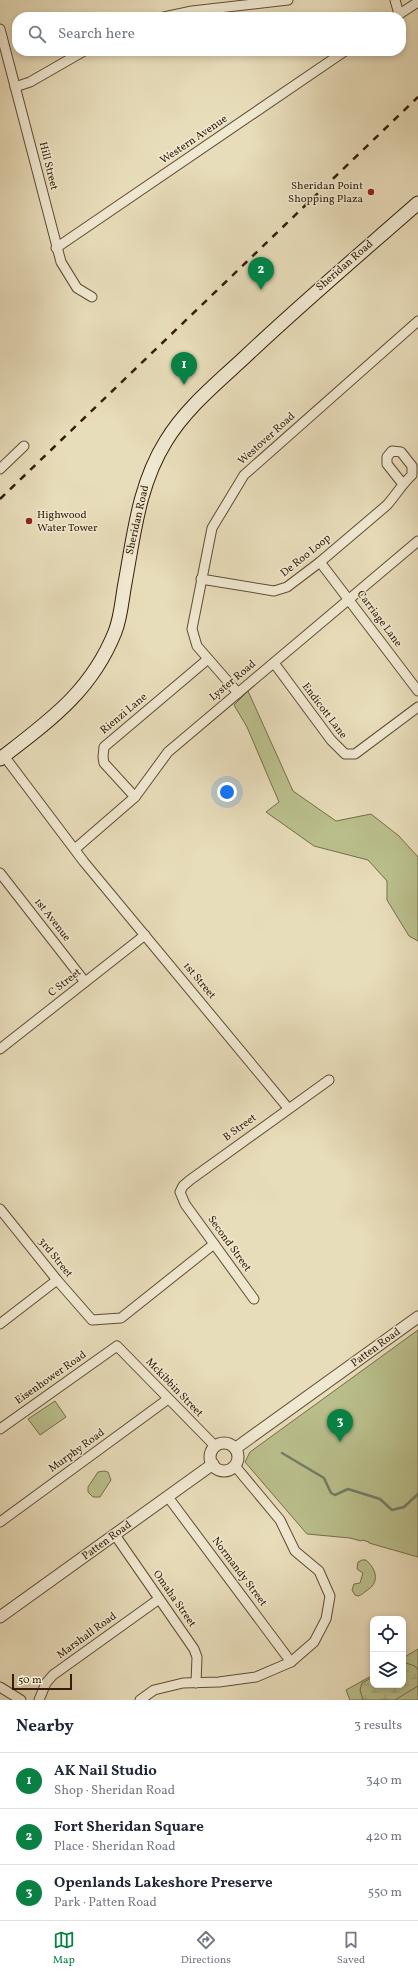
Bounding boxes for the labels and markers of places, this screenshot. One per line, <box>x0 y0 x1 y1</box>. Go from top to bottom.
place label: Sheridan Point Shopping Plaza <box>288 179 364 207</box>
marker: Sheridan Point Shopping Plaza <box>366 187 376 197</box>
pin: 2 <box>248 257 274 290</box>
pin: 1 <box>171 352 197 385</box>
place label: Highwood Water Tower <box>37 508 98 536</box>
marker: Highwood Water Tower <box>24 516 34 526</box>
pin: 3 <box>327 1409 353 1442</box>

